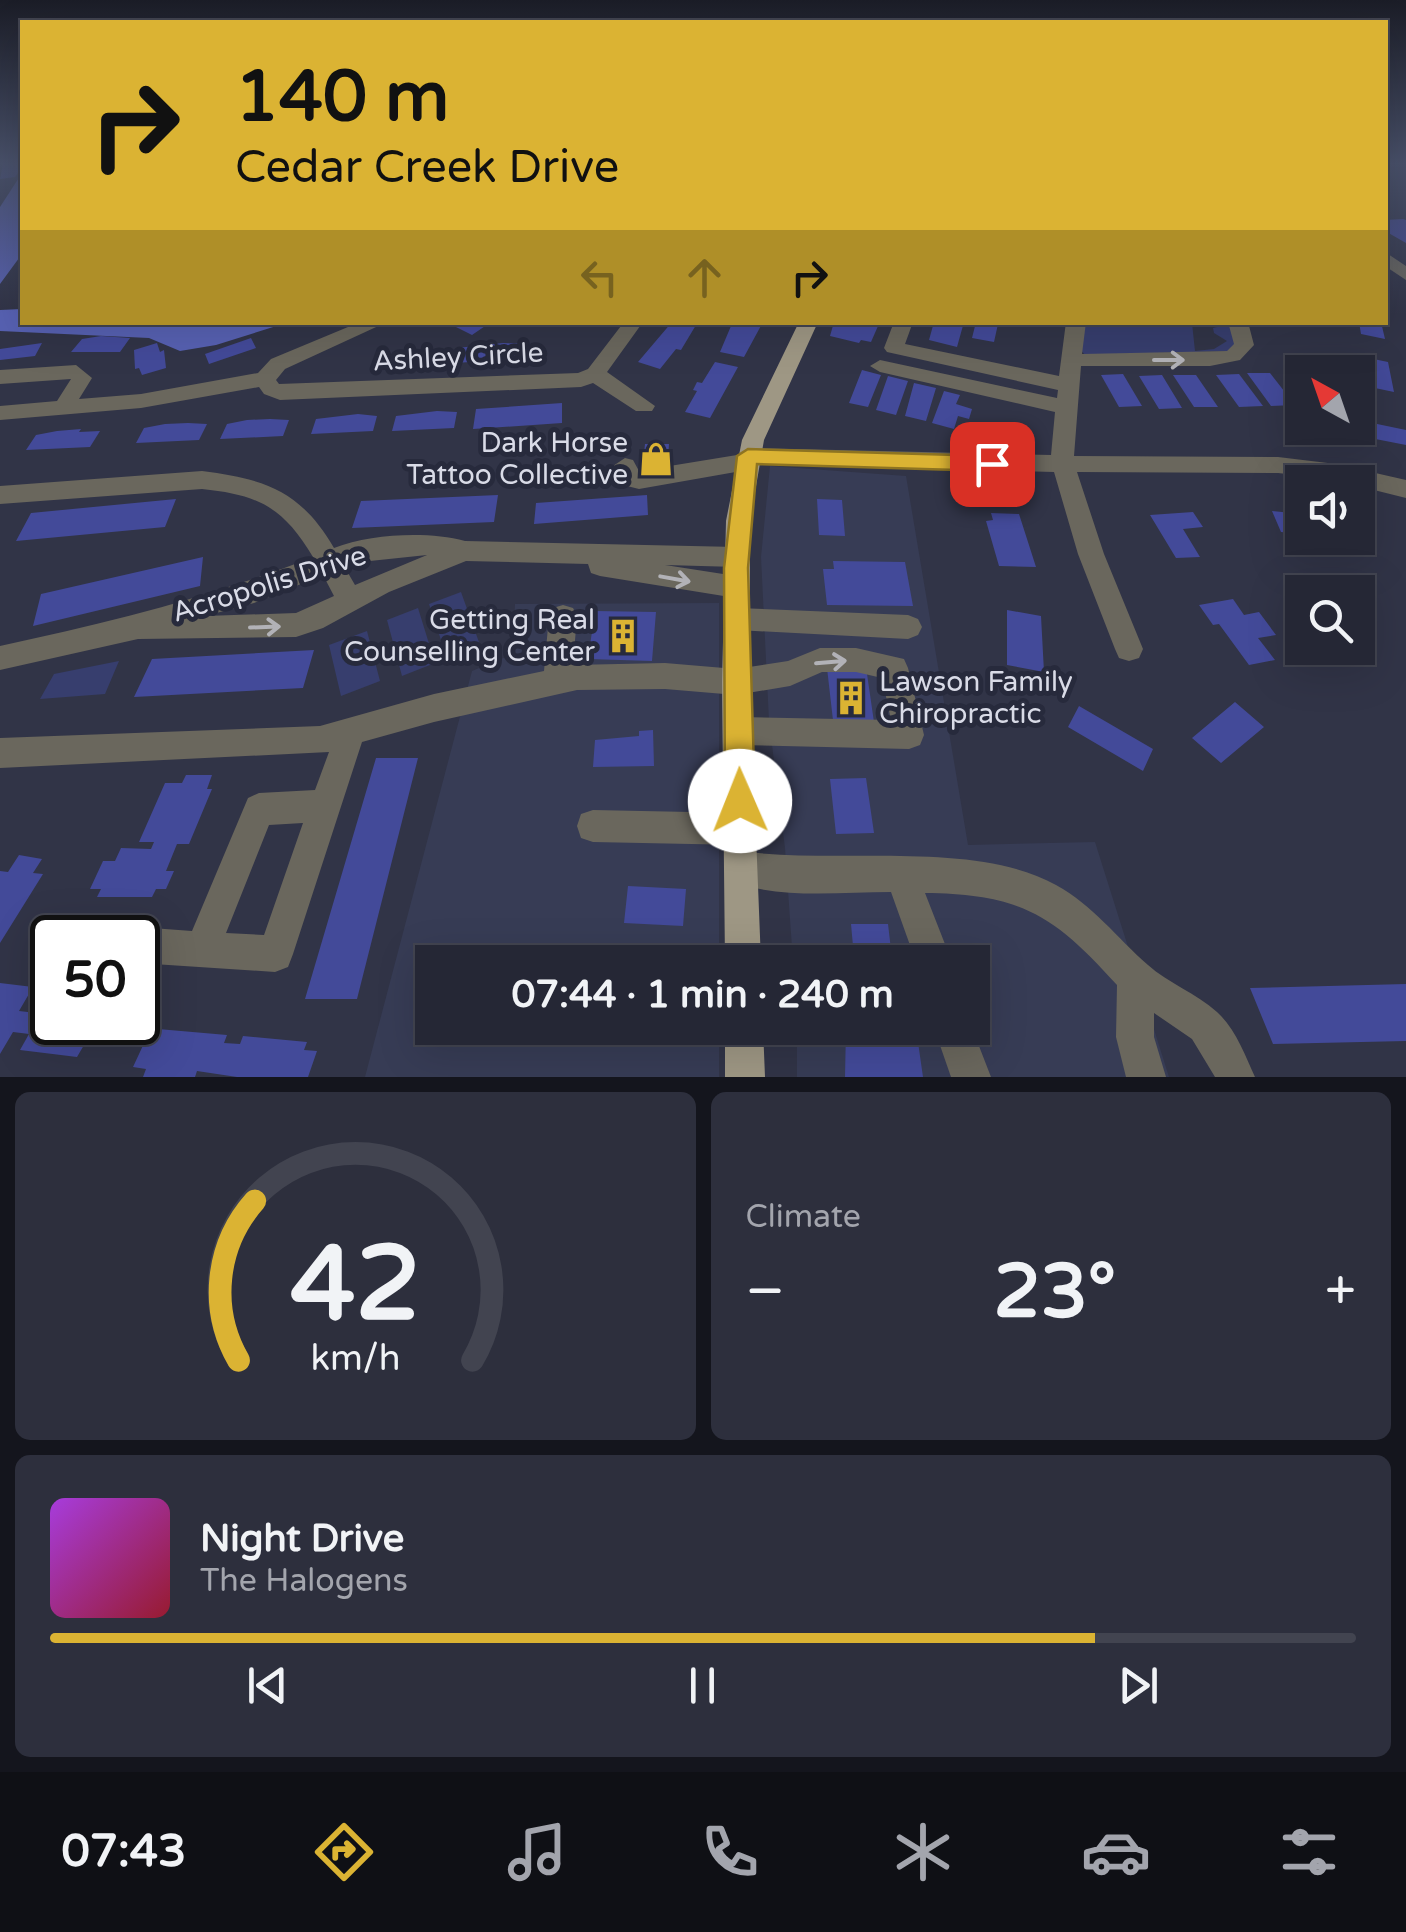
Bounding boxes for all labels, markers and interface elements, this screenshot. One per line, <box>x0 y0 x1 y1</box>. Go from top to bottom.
text: 140 m <box>235 56 449 140</box>
icon: right <box>70 60 200 190</box>
text: Cedar Creek Drive <box>235 141 619 195</box>
icon: left <box>572 250 627 305</box>
icon: ahead <box>677 250 732 305</box>
icon: right <box>782 250 837 305</box>
street label: Ashley Circle <box>372 336 544 378</box>
one-way arrow <box>1152 350 1185 370</box>
north arrow <box>1285 355 1375 445</box>
map controls <box>1285 355 1375 665</box>
pin <box>950 422 1035 507</box>
place label: Dark Horse Tattoo Collective <box>406 426 628 492</box>
icon: arrive <box>965 437 1020 492</box>
shop icon: Dark Horse Tattoo Collective <box>637 440 675 478</box>
button: sound <box>1285 465 1375 555</box>
street label: Acropolis Drive <box>168 538 370 630</box>
one-way arrow <box>658 570 691 589</box>
button: search <box>1285 575 1375 665</box>
place label: Getting Real Counselling Center <box>344 603 595 669</box>
one-way arrow <box>249 617 281 636</box>
building icon: Getting Real Counselling Center <box>604 617 642 655</box>
one-way arrow <box>814 652 846 671</box>
place label: Lawson Family Chiropractic <box>879 665 1073 731</box>
building icon: Lawson Family Chiropractic <box>832 679 870 717</box>
position arrow <box>688 749 792 853</box>
speed limit sign: 50 <box>30 915 160 1045</box>
text: 07:44 · 1 min · 240 m <box>511 972 894 1018</box>
text: Climate <box>746 1198 861 1236</box>
text: 42 <box>290 1223 421 1348</box>
text: 23° <box>994 1247 1116 1337</box>
text: − <box>746 1259 785 1325</box>
text: + <box>1325 1259 1356 1325</box>
text: km/h <box>310 1337 400 1380</box>
text: Night Drive <box>200 1516 404 1562</box>
text: The Halogens <box>200 1562 408 1600</box>
icon: previous <box>240 1658 295 1713</box>
icon: pause <box>675 1658 730 1713</box>
icon: next <box>1111 1658 1166 1713</box>
icon: directions <box>309 1817 379 1887</box>
icon: music <box>502 1817 572 1887</box>
icon: phone <box>695 1817 765 1887</box>
icon: climate <box>888 1817 958 1887</box>
icon: car <box>1081 1817 1151 1887</box>
icon: filters <box>1274 1817 1344 1887</box>
text: 07:43 <box>62 1825 186 1879</box>

